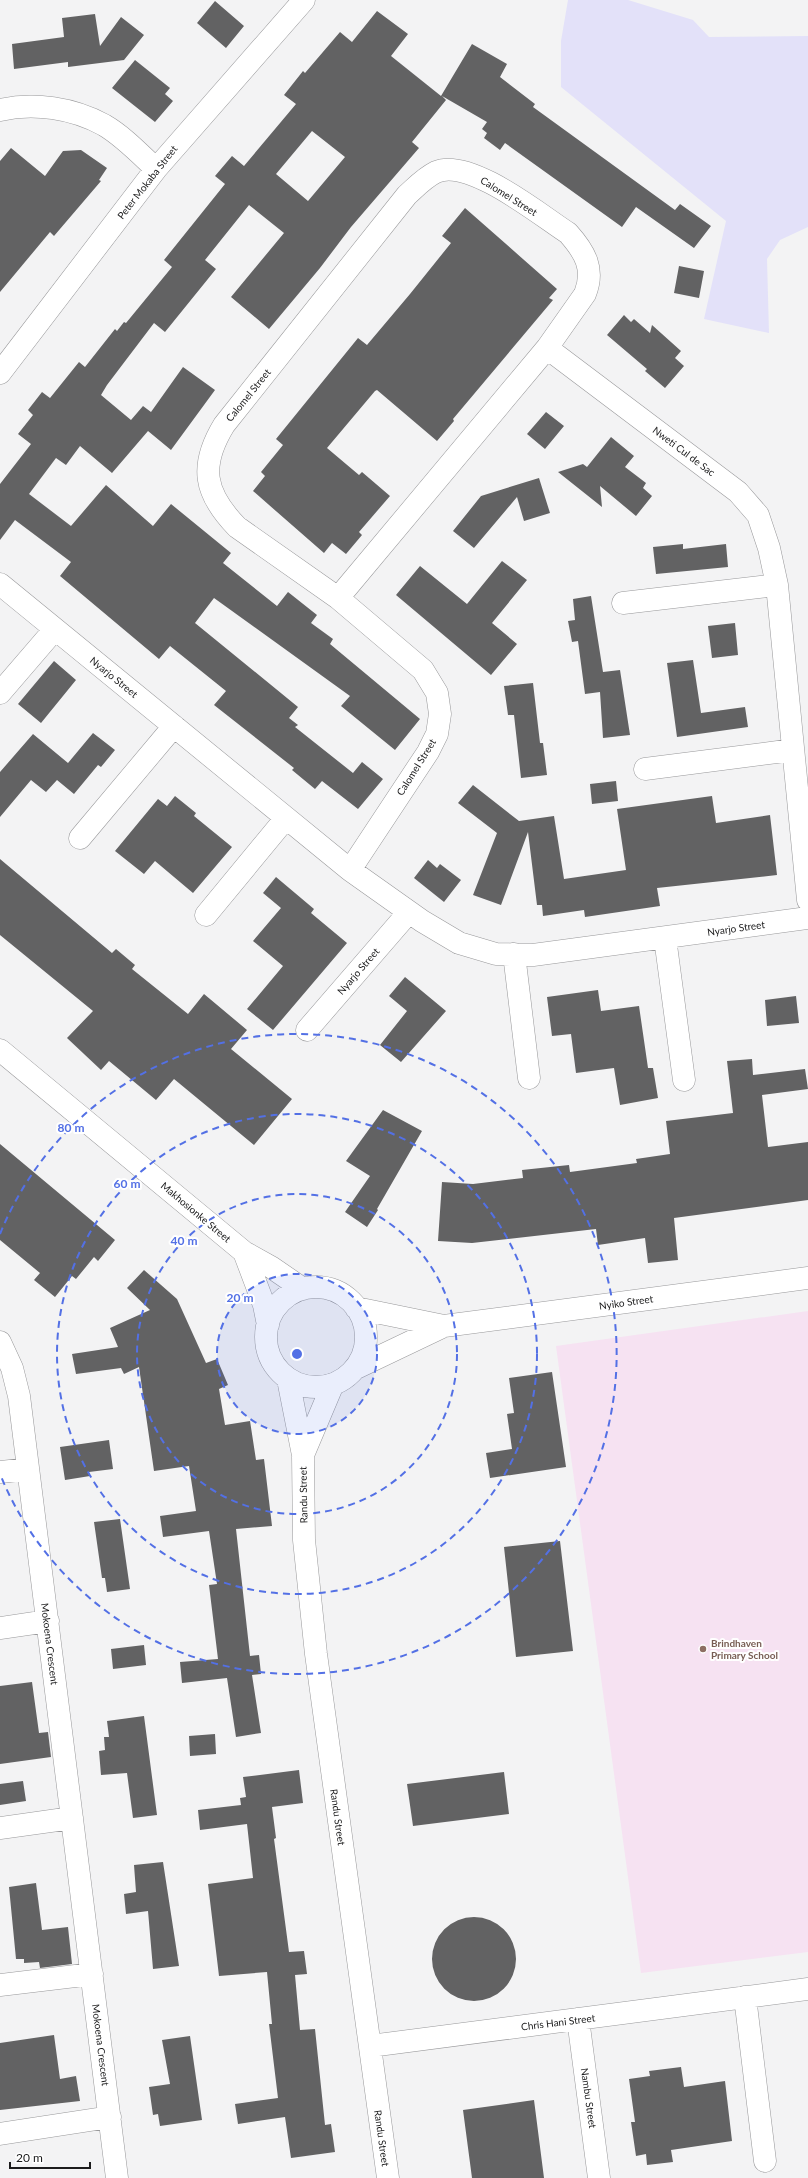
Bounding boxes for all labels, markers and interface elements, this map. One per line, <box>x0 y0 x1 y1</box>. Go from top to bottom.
street label: Peter Mokaba Street <box>115 142 180 221</box>
street label: Calomel Street <box>478 174 540 218</box>
street label: Calomel Street <box>223 366 273 424</box>
street label: Nweti Cul de Sac <box>650 424 718 478</box>
street label: Nyarjo Street <box>88 654 141 700</box>
street label: Calomel Street <box>394 736 438 798</box>
street label: Nyarjo Street <box>706 918 766 938</box>
street label: Nyarjo Street <box>334 945 382 997</box>
text: 80 m <box>58 1120 84 1135</box>
text: 60 m <box>114 1176 140 1191</box>
street label: Makhosionke Street <box>159 1179 234 1245</box>
text: 40 m <box>171 1233 197 1248</box>
text: 20 m <box>227 1290 253 1305</box>
street label: Nyiko Street <box>598 1292 654 1312</box>
centre of rings <box>290 1347 304 1361</box>
street label: Randu Street <box>296 1466 309 1524</box>
street label: Mokoena Crescent <box>39 1602 61 1686</box>
place label: Brindhaven Primary School <box>711 1637 778 1661</box>
marker: Brindhaven Primary School <box>698 1644 708 1654</box>
street label: Randu Street <box>328 1788 348 1846</box>
street label: Mokoena Crescent <box>90 2003 112 2087</box>
street label: Chris Hani Street <box>520 2011 596 2032</box>
street label: Nambu Street <box>579 2067 599 2129</box>
street label: Randu Street <box>372 2109 392 2167</box>
scale bar <box>10 2144 90 2170</box>
text: 20 m <box>16 2150 43 2165</box>

